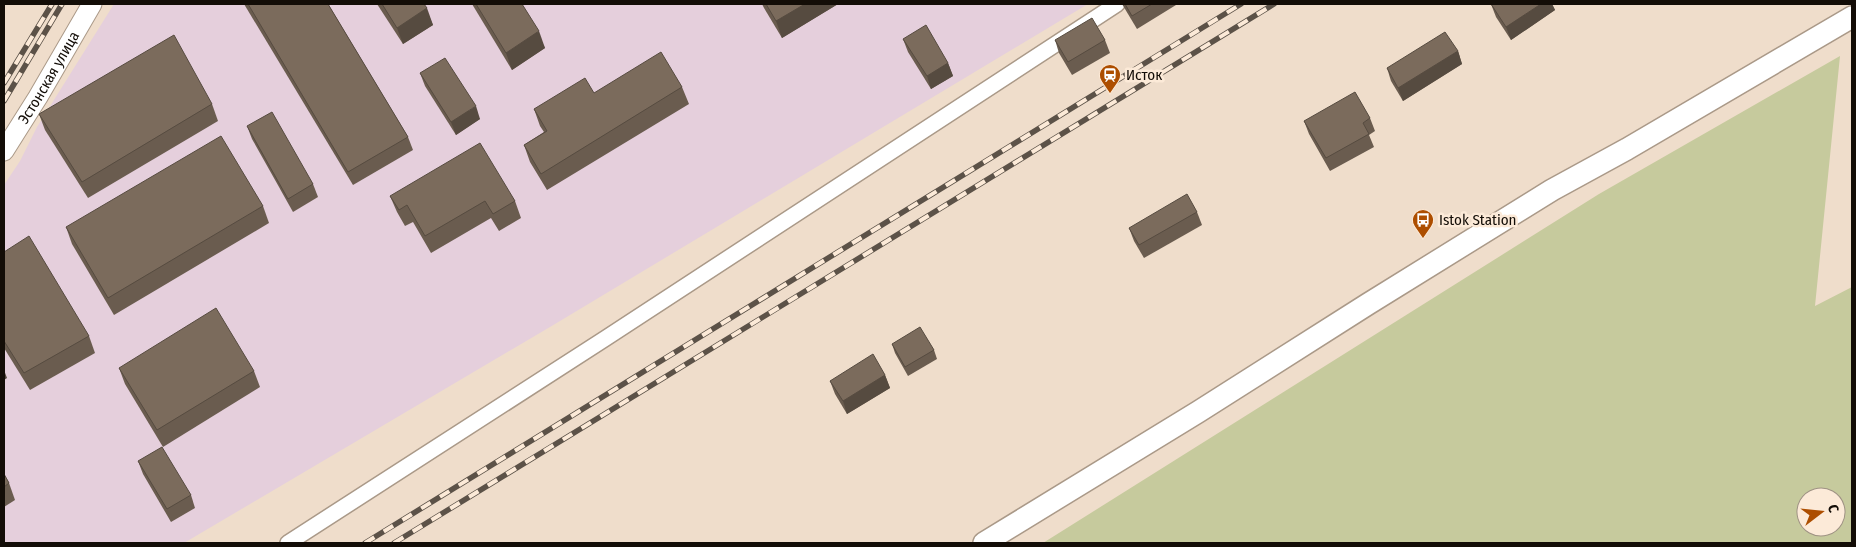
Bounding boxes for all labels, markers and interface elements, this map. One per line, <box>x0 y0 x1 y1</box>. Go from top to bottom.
street label: Эстонская улица <box>14 28 83 127</box>
station icon: Исток <box>1098 63 1122 94</box>
place label: Исток <box>1126 66 1162 84</box>
bus stop icon: Istok Station <box>1411 208 1435 239</box>
place label: Istok Station <box>1439 211 1517 229</box>
north arrow <box>1796 487 1846 537</box>
text: С <box>1824 503 1842 515</box>

